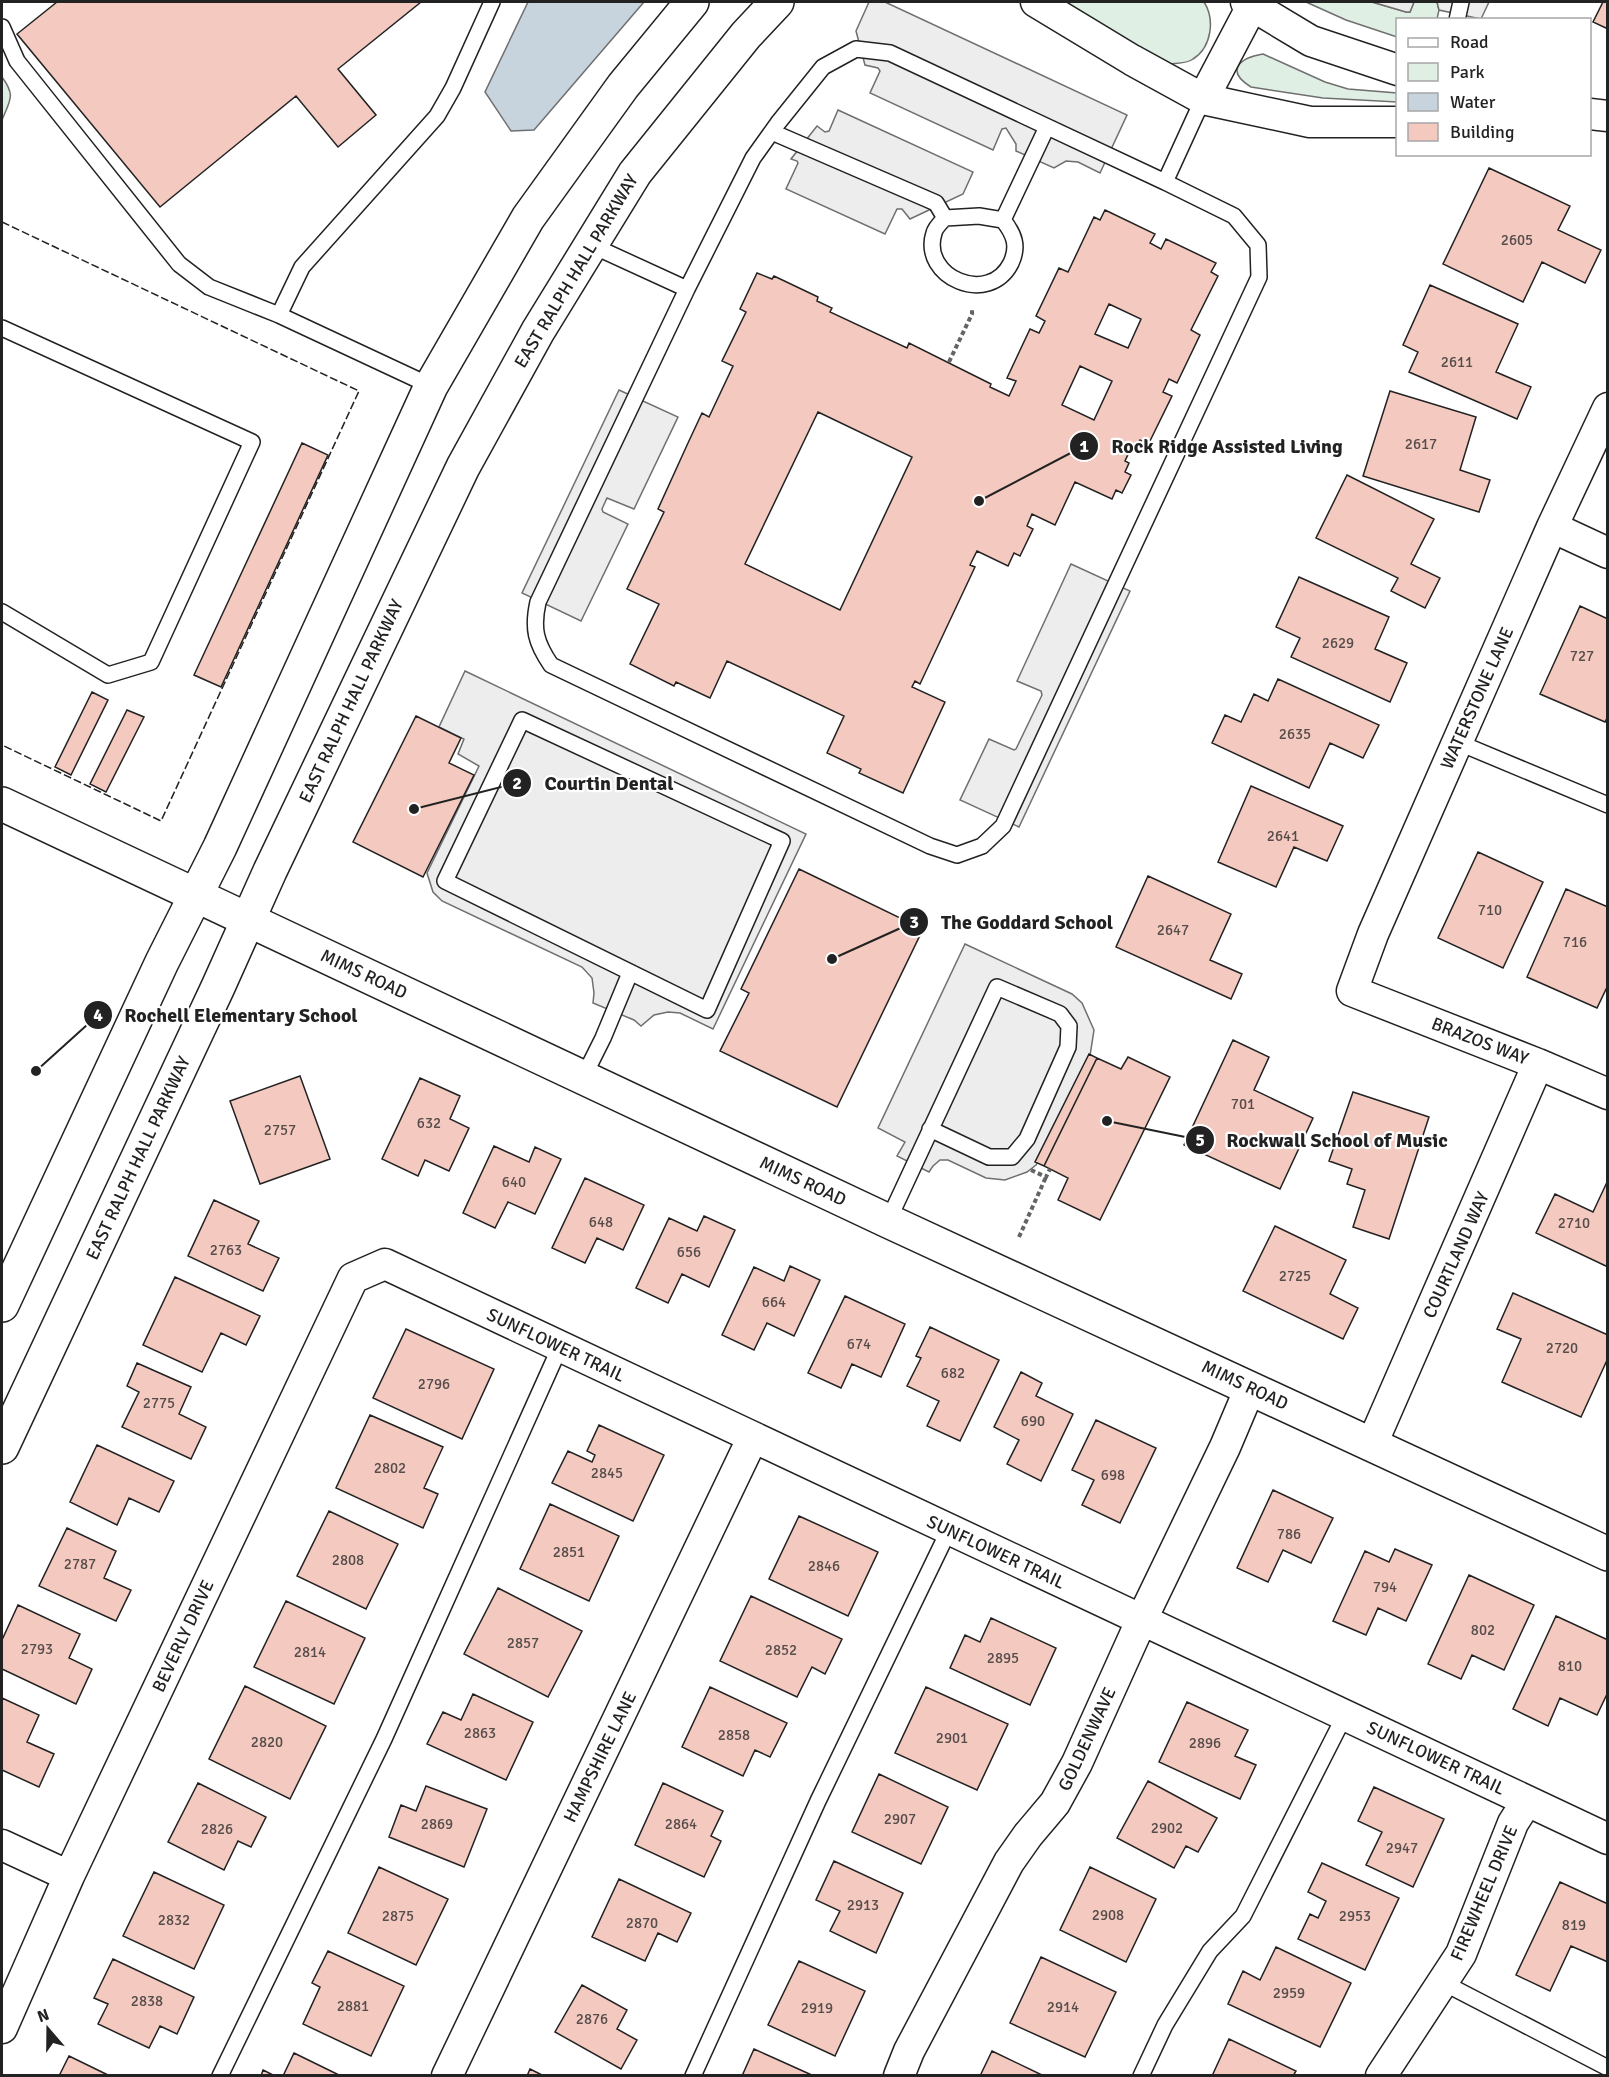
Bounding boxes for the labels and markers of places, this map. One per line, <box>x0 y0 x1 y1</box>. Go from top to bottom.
callout: Rock Ridge Assisted Living <box>1069 427 1354 465</box>
callout: Courtin Dental <box>502 764 685 802</box>
callout: The Goddard School <box>899 903 1125 941</box>
callout: Rochell Elementary School <box>83 996 370 1034</box>
callout: Rockwall School of Music <box>1185 1121 1460 1159</box>

